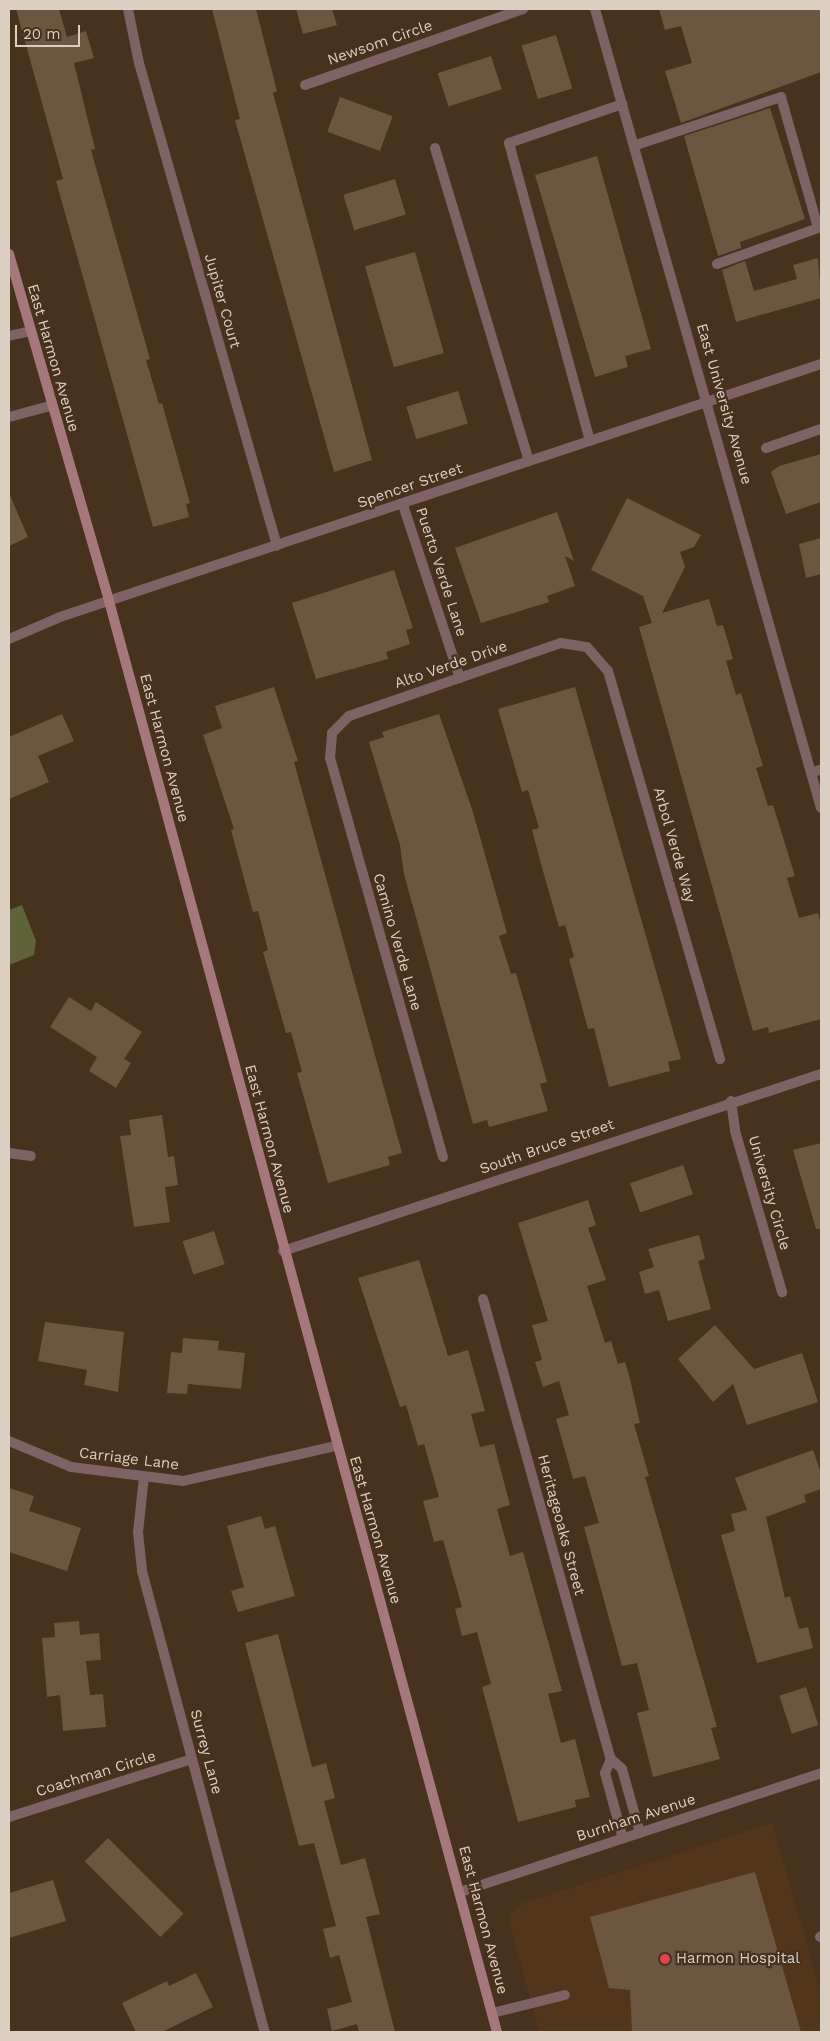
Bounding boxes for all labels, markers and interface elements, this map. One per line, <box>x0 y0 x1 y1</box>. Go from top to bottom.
scale bar <box>18 15 82 47</box>
street label: Newsom Circle <box>325 17 435 69</box>
text: 20 m <box>23 25 61 43</box>
street label: Jupiter Court <box>200 252 244 350</box>
street label: East Harmon Avenue <box>23 282 83 434</box>
street label: East University Avenue <box>692 321 756 487</box>
street label: Spencer Street <box>355 460 465 512</box>
street label: Puerto Verde Lane <box>412 505 470 639</box>
street label: Alto Verde Drive <box>392 637 510 693</box>
street label: East Harmon Avenue <box>135 671 193 825</box>
street label: Arbol Verde Way <box>649 785 699 905</box>
street label: Camino Verde Lane <box>369 871 425 1013</box>
street label: East Harmon Avenue <box>240 1062 298 1216</box>
street label: South Bruce Street <box>477 1116 617 1178</box>
street label: University Circle <box>744 1133 794 1253</box>
street label: Carriage Lane <box>78 1444 180 1474</box>
street label: Heritageoaks Street <box>534 1453 588 1597</box>
street label: East Harmon Avenue <box>345 1454 405 1606</box>
street label: Surrey Lane <box>186 1707 226 1797</box>
street label: Coachman Circle <box>34 1747 158 1801</box>
street label: Burnham Avenue <box>574 1790 698 1846</box>
street label: East Harmon Avenue <box>454 1843 512 1997</box>
place label: Harmon Hospital <box>676 1950 800 1968</box>
marker: Harmon Hospital <box>658 1952 672 1966</box>

